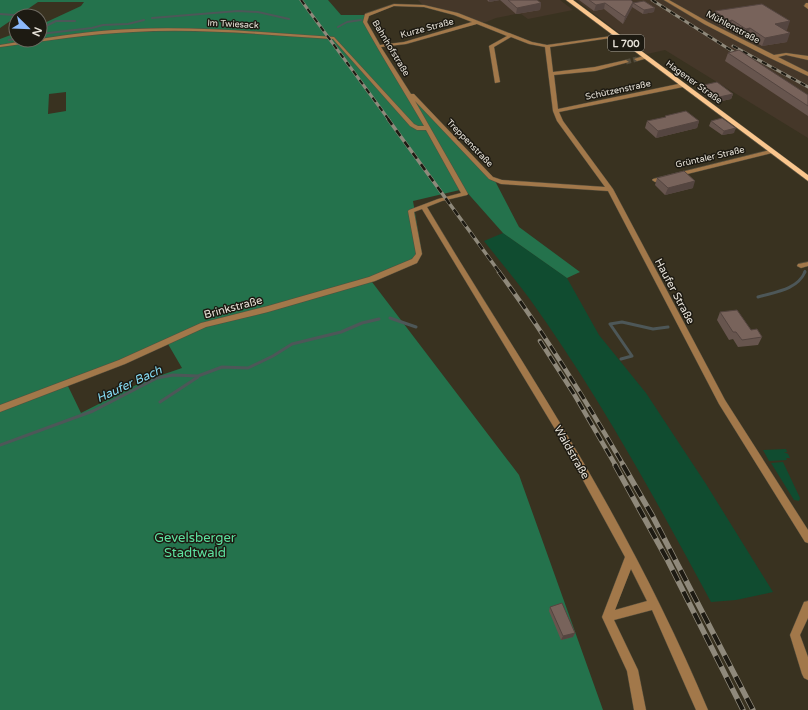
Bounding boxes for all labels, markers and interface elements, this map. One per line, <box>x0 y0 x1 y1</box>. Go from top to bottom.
north arrow <box>8 8 48 48</box>
street label: Mühlenstraße <box>704 9 761 46</box>
street label: Kurze Straße <box>399 16 455 41</box>
street label: Im Twiesack <box>207 18 259 31</box>
street label: Bahnhofstraße <box>370 18 412 78</box>
text: N <box>29 25 44 38</box>
road number: L 700 <box>608 35 644 51</box>
street label: Hagener Straße <box>663 58 724 106</box>
street label: Schützenstraße <box>584 78 652 103</box>
street label: Treppenstraße <box>444 117 495 169</box>
street label: Grüntaler Straße <box>674 144 746 171</box>
street label: Haufer Straße <box>652 256 697 326</box>
street label: Brinkstraße <box>203 293 264 322</box>
water label: Haufer Bach <box>94 362 165 405</box>
street label: Waldstraße <box>551 423 592 481</box>
park label: Gevelsberger Stadtwald <box>154 530 236 561</box>

